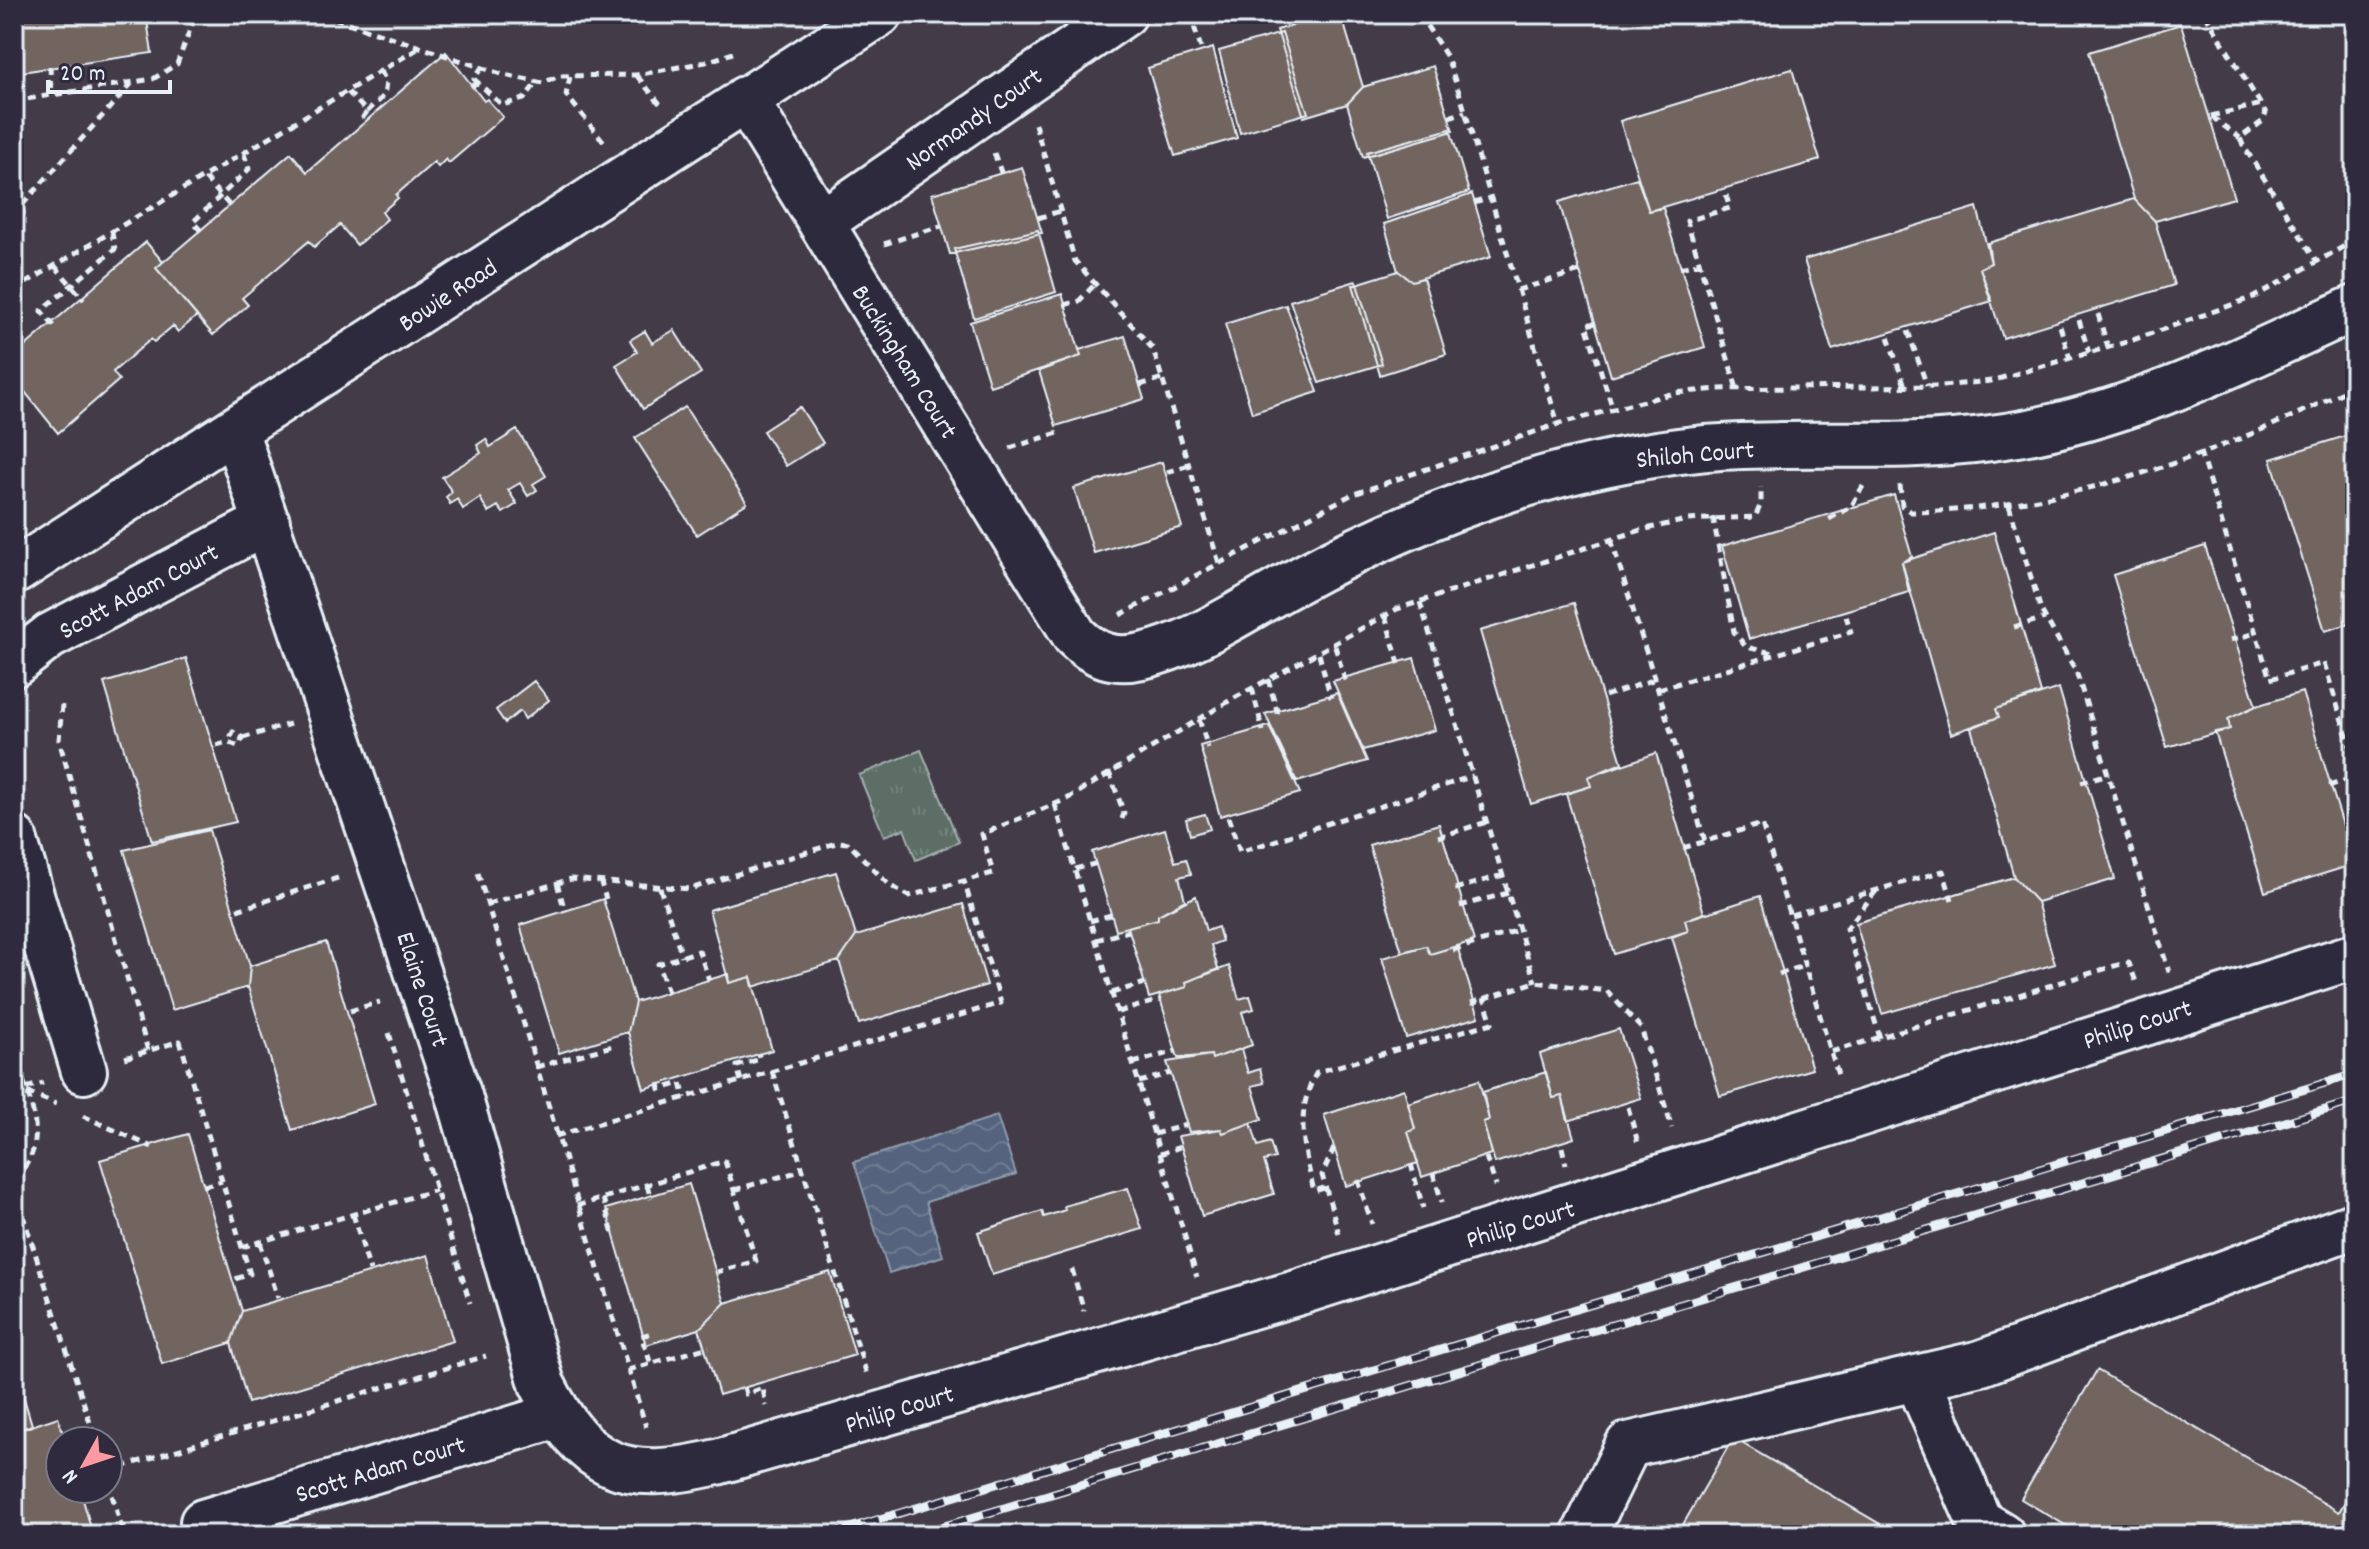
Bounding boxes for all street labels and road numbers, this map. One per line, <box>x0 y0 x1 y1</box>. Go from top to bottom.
street label: Normandy Court <box>899 60 1051 182</box>
street label: Bowie Road <box>392 251 506 343</box>
street label: Buckingham Court <box>841 279 965 447</box>
street label: Shiloh Court <box>1635 433 1756 480</box>
street label: Scott Adam Court <box>53 535 226 651</box>
street label: Elaine Court <box>385 928 457 1053</box>
street label: Philip Court <box>2079 991 2198 1061</box>
street label: Philip Court <box>1462 1192 1580 1260</box>
street label: Philip Court <box>841 1377 959 1445</box>
street label: Scott Adam Court <box>292 1428 471 1515</box>

